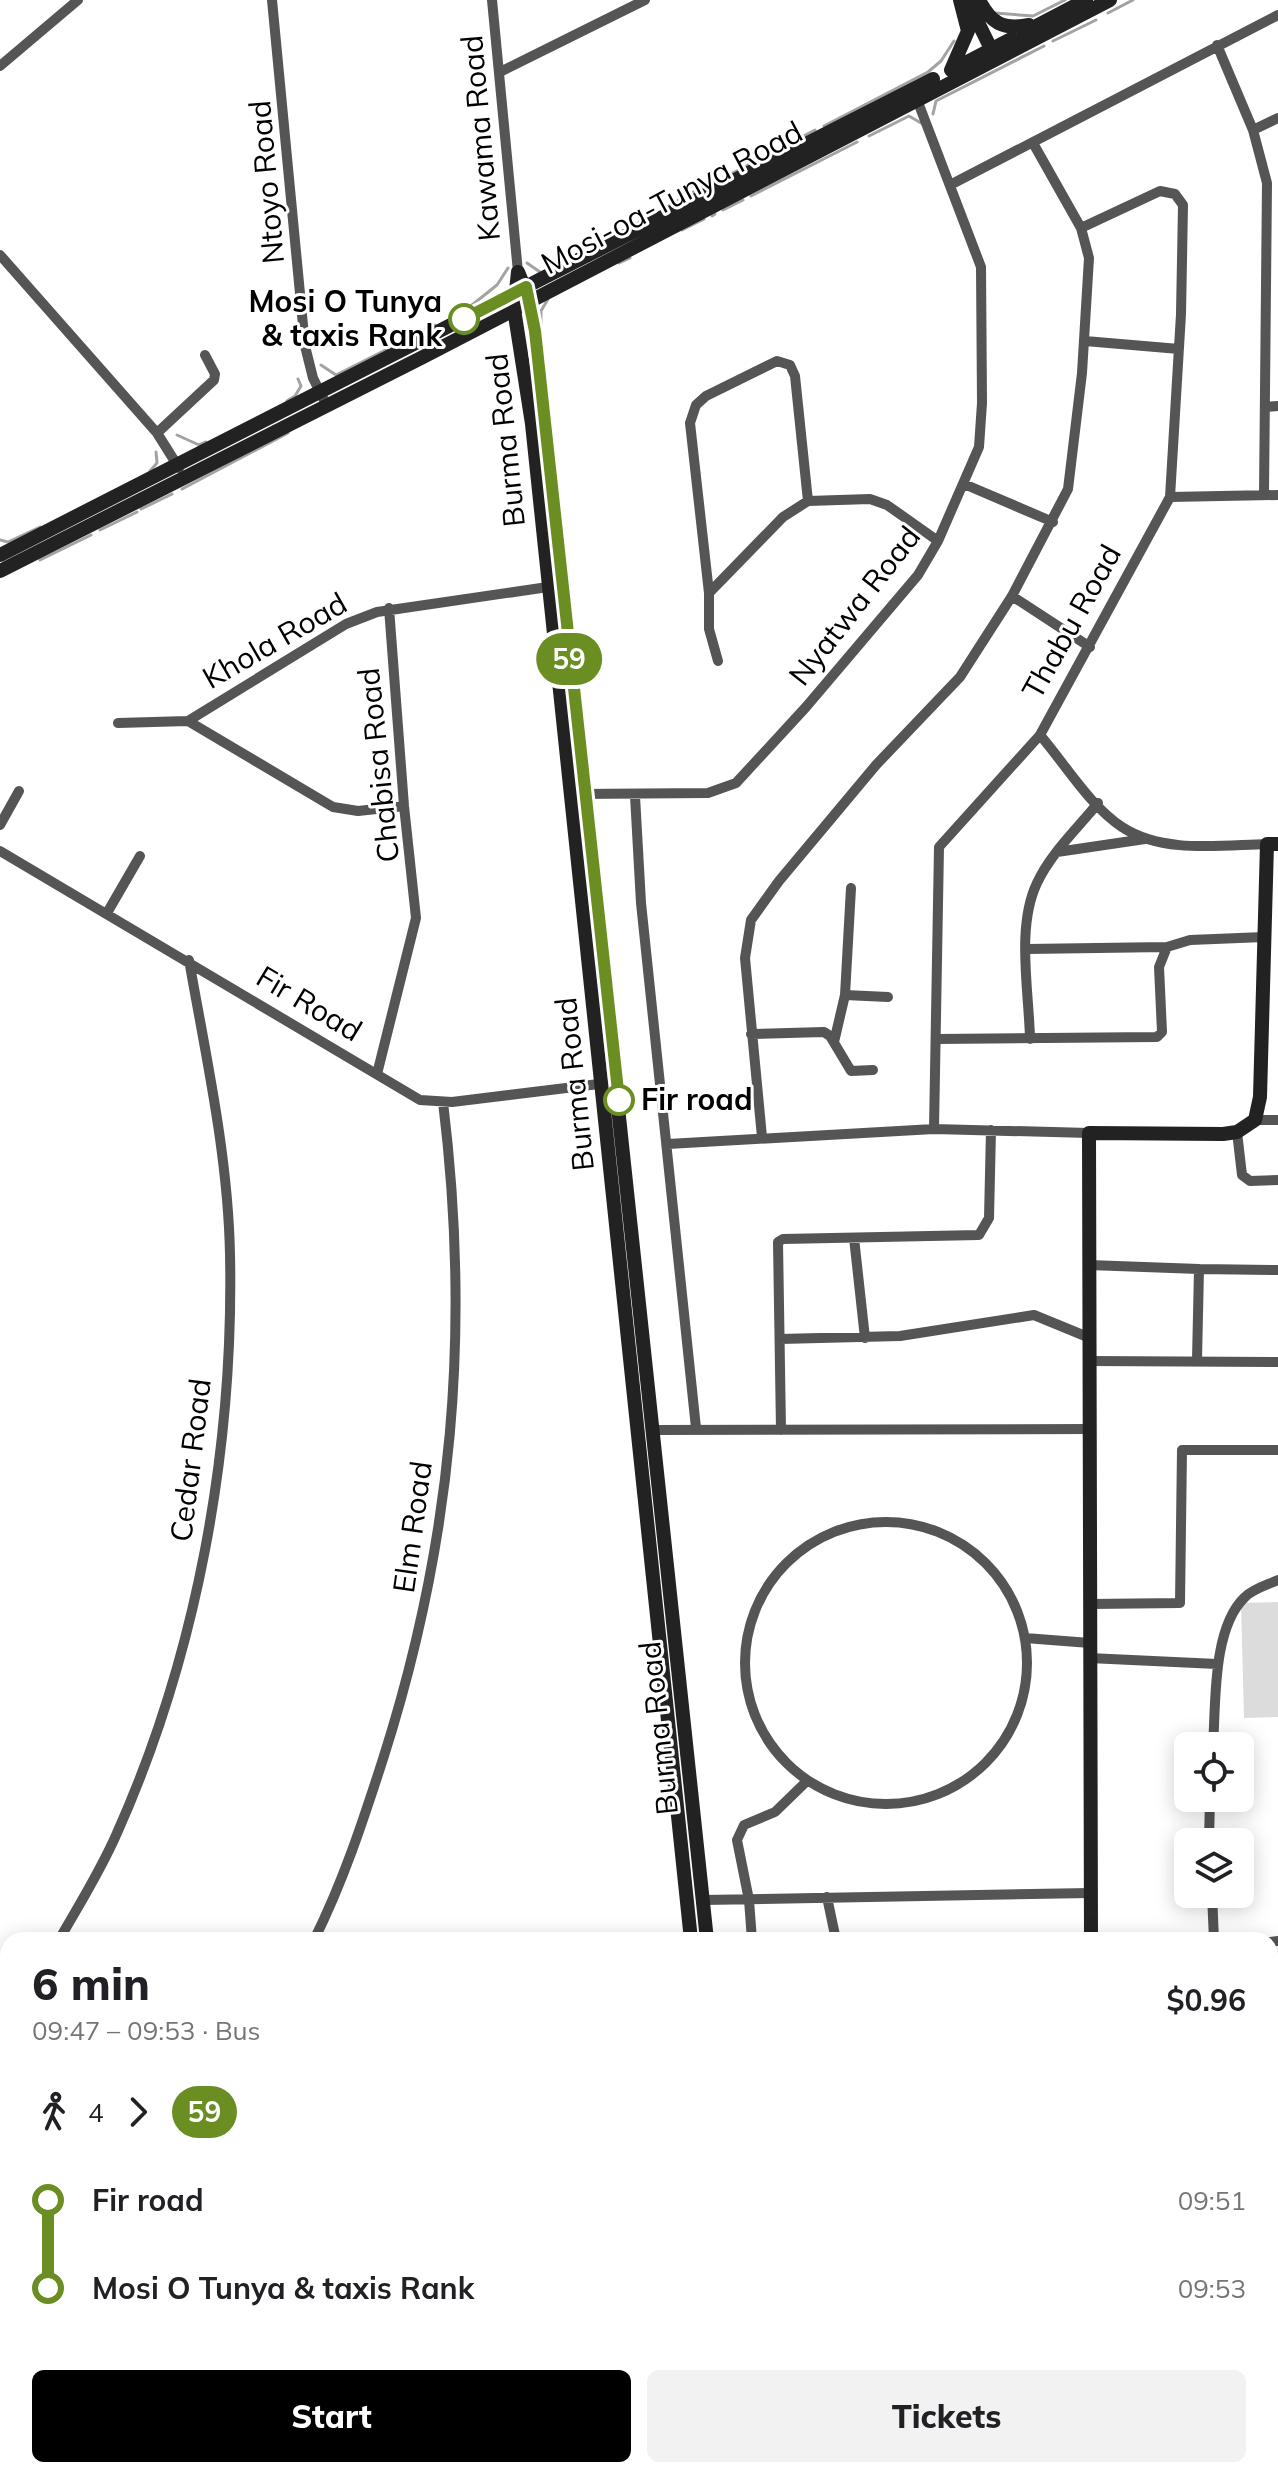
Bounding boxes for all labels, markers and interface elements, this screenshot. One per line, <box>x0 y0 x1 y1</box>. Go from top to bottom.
street label: Kawama Road <box>452 34 508 243</box>
street label: Ntoyo Road <box>240 99 292 265</box>
street label: Mosi-oa-Tunya Road <box>534 112 809 282</box>
place label: Mosi O Tunya & taxis Rank <box>249 282 443 354</box>
marker: Mosi O Tunya & taxis Rank <box>449 304 479 334</box>
street label: Burma Road <box>477 351 533 529</box>
street label: Nyatwa Road <box>780 518 928 693</box>
street label: Thabu Road <box>1013 538 1129 705</box>
street label: Khola Road <box>196 584 353 697</box>
line badge: 59 <box>533 633 605 685</box>
text: 59 <box>552 641 586 676</box>
street label: Chabisa Road <box>349 666 407 864</box>
street label: Fir Road <box>250 957 369 1049</box>
street label: Burma Road <box>546 995 602 1173</box>
place label: Fir road <box>641 1080 753 1118</box>
marker: Fir road <box>604 1085 634 1115</box>
street label: Cedar Road <box>161 1376 219 1544</box>
street label: Elm Road <box>384 1459 440 1595</box>
street label: Burma Road <box>630 1639 686 1817</box>
map controls <box>1174 1732 1254 1908</box>
button: locate <box>1174 1732 1254 1812</box>
button: layers <box>1174 1828 1254 1908</box>
text: 6 min <box>32 1956 150 2011</box>
text: $0.96 <box>1167 1981 1246 2019</box>
text: 09:47 – 09:53 · Bus <box>32 2014 261 2047</box>
icon: walk <box>32 2090 76 2134</box>
icon: forward <box>116 2090 160 2134</box>
text: 59 <box>188 2094 221 2129</box>
text: 4 <box>88 2096 104 2129</box>
text: Fir road <box>92 2181 204 2219</box>
text: 09:51 <box>1178 2184 1246 2217</box>
text: Mosi O Tunya & taxis Rank <box>92 2269 474 2307</box>
text: 09:53 <box>1178 2272 1246 2305</box>
button: Start <box>32 2370 631 2462</box>
button: Tickets <box>647 2370 1246 2462</box>

